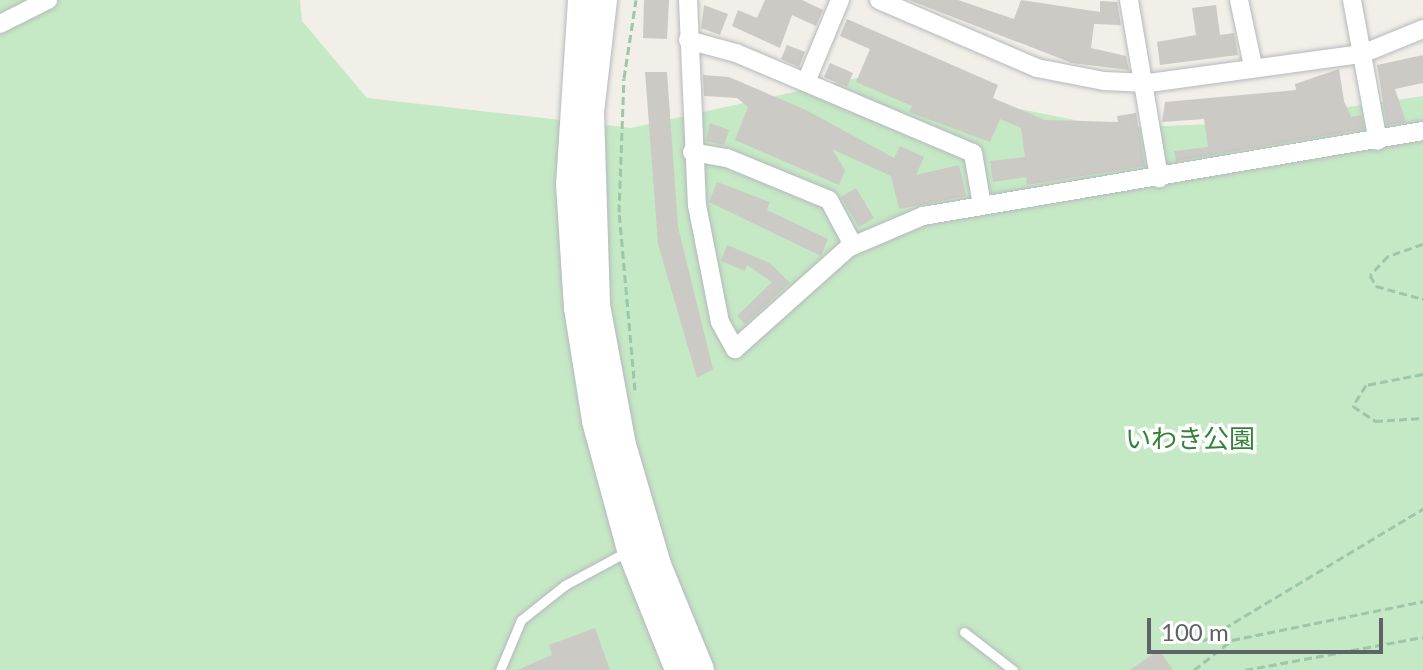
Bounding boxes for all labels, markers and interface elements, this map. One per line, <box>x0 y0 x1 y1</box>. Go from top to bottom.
park label: いわき公園 <box>1125 423 1255 455</box>
scale bar <box>1151 602 1387 652</box>
text: 100 m <box>1161 617 1229 646</box>

